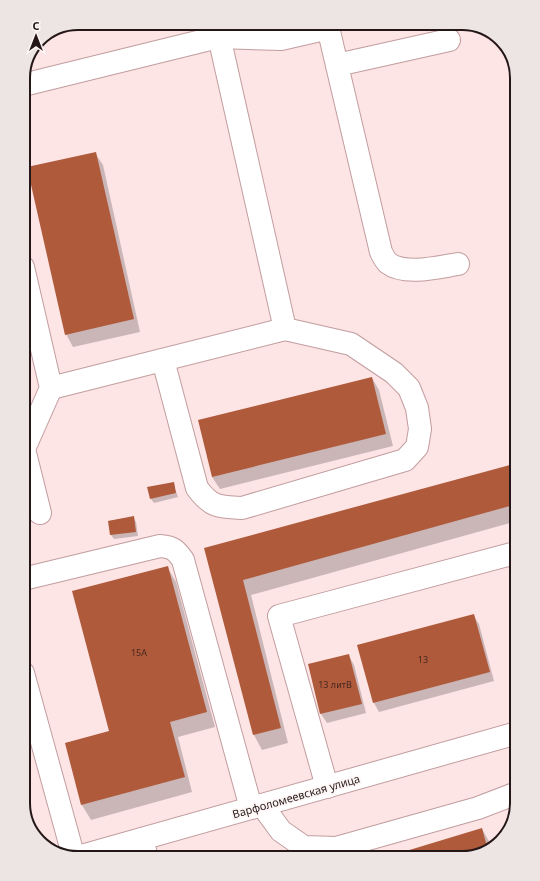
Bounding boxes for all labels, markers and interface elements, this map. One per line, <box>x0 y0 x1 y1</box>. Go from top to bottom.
north arrow <box>16 16 56 56</box>
text: С <box>32 18 40 33</box>
house number: 15А <box>131 646 147 659</box>
house number: 13 <box>418 653 428 666</box>
house number: 13 литВ <box>318 678 352 691</box>
street label: Варфоломеевская улица <box>231 771 361 821</box>

